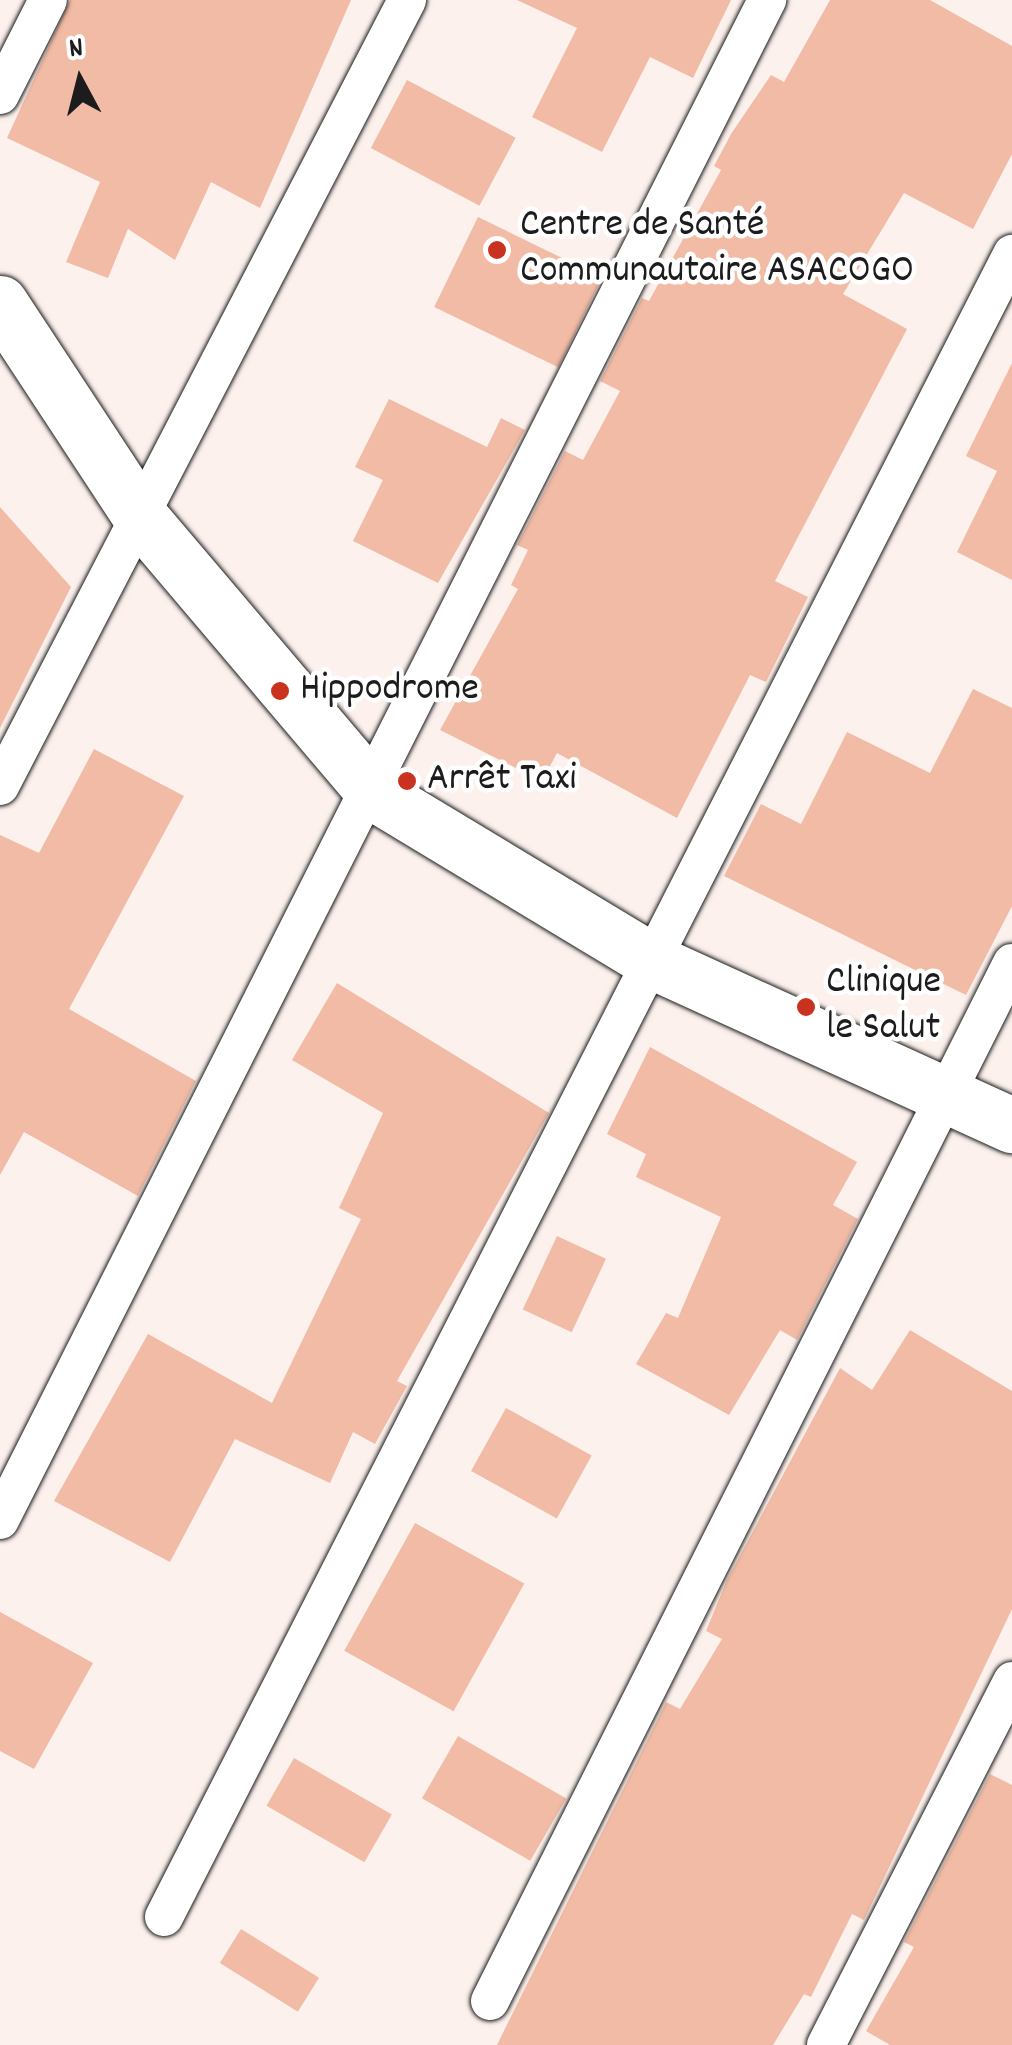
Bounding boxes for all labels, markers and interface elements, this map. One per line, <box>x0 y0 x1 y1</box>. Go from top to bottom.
north arrow <box>30 30 130 130</box>
text: N <box>67 30 86 71</box>
place label: Centre de Santé Communautaire ASACOGO <box>520 203 914 297</box>
marker: Centre de Santé Communautaire ASACOGO <box>484 237 510 263</box>
place label: Hippodrome <box>300 667 479 715</box>
marker: Hippodrome <box>269 680 291 702</box>
place label: Arrêt Taxi <box>427 757 577 805</box>
marker: Arrêt Taxi <box>396 770 418 792</box>
place label: Clinique le Salut <box>826 960 941 1054</box>
marker: Clinique le Salut <box>795 996 817 1018</box>

